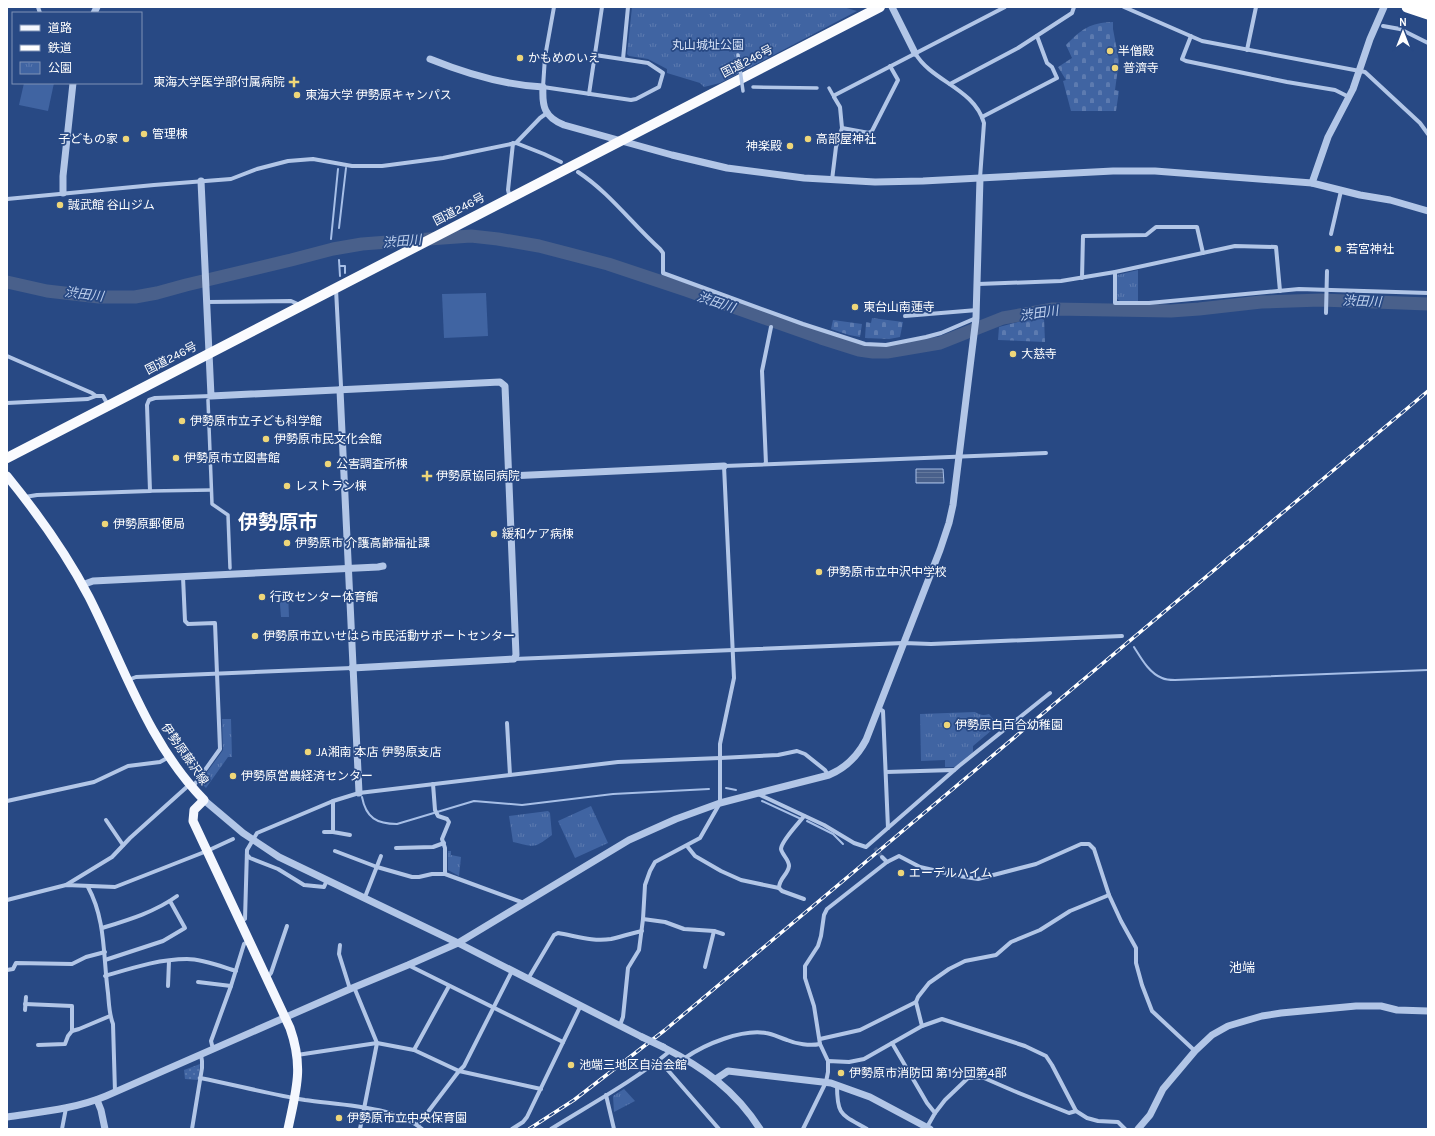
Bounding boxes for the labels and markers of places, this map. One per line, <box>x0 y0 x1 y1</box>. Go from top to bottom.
place label: 半僧殿 <box>1118 44 1154 58</box>
marker: 半僧殿 <box>1105 46 1115 56</box>
place label: かもめのいえ <box>528 51 600 65</box>
marker: かもめのいえ <box>515 53 525 63</box>
place label: 普濟寺 <box>1123 61 1159 75</box>
marker: 普濟寺 <box>1110 63 1120 73</box>
place label: 東海大学医学部付属病院 <box>153 75 285 89</box>
marker: 東海大学医学部付属病院 <box>288 76 300 88</box>
place label: 東海大学 伊勢原キャンパス <box>305 88 452 102</box>
marker: 東海大学 伊勢原キャンパス <box>292 90 302 100</box>
place label: 管理棟 <box>152 127 188 141</box>
marker: 管理棟 <box>139 129 149 139</box>
place label: 子どもの家 <box>58 132 118 146</box>
place label: 高部屋神社 <box>816 132 876 146</box>
marker: 子どもの家 <box>121 134 131 144</box>
marker: 高部屋神社 <box>803 134 813 144</box>
place label: 神楽殿 <box>746 139 782 153</box>
marker: 神楽殿 <box>785 141 795 151</box>
place label: 誠武館 谷山ジム <box>68 198 155 212</box>
marker: 誠武館 谷山ジム <box>55 200 65 210</box>
place label: 若宮神社 <box>1346 242 1394 256</box>
marker: 若宮神社 <box>1333 244 1343 254</box>
place label: 東台山南蓮寺 <box>863 300 935 314</box>
marker: 東台山南蓮寺 <box>850 302 860 312</box>
place label: 大慈寺 <box>1021 347 1057 361</box>
marker: 大慈寺 <box>1008 349 1018 359</box>
place label: 伊勢原市立子ども科学館 <box>190 414 322 428</box>
marker: 伊勢原市立子ども科学館 <box>177 416 187 426</box>
place label: 伊勢原市民文化会館 <box>274 432 382 446</box>
marker: 伊勢原市民文化会館 <box>261 434 271 444</box>
place label: 伊勢原市立図書館 <box>184 451 280 465</box>
marker: 伊勢原市立図書館 <box>171 453 181 463</box>
place label: 公害調査所棟 <box>336 457 408 471</box>
marker: 公害調査所棟 <box>323 459 333 469</box>
place label: 伊勢原協同病院 <box>436 469 520 483</box>
marker: 伊勢原協同病院 <box>421 470 433 482</box>
place label: レストラン棟 <box>295 479 367 493</box>
marker: レストラン棟 <box>282 481 292 491</box>
place label: 伊勢原郵便局 <box>113 517 185 531</box>
marker: 伊勢原郵便局 <box>100 519 110 529</box>
place label: 緩和ケア病棟 <box>502 527 574 541</box>
marker: 緩和ケア病棟 <box>489 529 499 539</box>
place label: 伊勢原市 介護高齢福祉課 <box>295 536 430 550</box>
marker: 伊勢原市 介護高齢福祉課 <box>282 538 292 548</box>
place label: 伊勢原市立中沢中学校 <box>827 565 947 579</box>
marker: 伊勢原市立中沢中学校 <box>814 567 824 577</box>
place label: 行政センター体育館 <box>270 590 378 604</box>
marker: 行政センター体育館 <box>257 592 267 602</box>
place label: 伊勢原市立いせはら市民活動サポートセンター <box>263 629 515 643</box>
marker: 伊勢原市立いせはら市民活動サポートセンター <box>250 631 260 641</box>
place label: 伊勢原白百合幼稚園 <box>955 718 1063 732</box>
marker: 伊勢原白百合幼稚園 <box>942 720 952 730</box>
place label: JA湘南 本店 伊勢原支店 <box>316 745 441 759</box>
marker: JA湘南 本店 伊勢原支店 <box>303 747 313 757</box>
place label: 伊勢原営農経済センター <box>241 769 373 783</box>
marker: 伊勢原営農経済センター <box>228 771 238 781</box>
place label: エーデルハイム <box>909 866 993 880</box>
marker: エーデルハイム <box>896 868 906 878</box>
place label: 池端三地区自治会館 <box>579 1058 687 1072</box>
marker: 池端三地区自治会館 <box>566 1060 576 1070</box>
place label: 伊勢原市消防団 第1分団第4部 <box>849 1066 1007 1080</box>
marker: 伊勢原市消防団 第1分団第4部 <box>836 1068 846 1078</box>
place label: 伊勢原市立中央保育園 <box>347 1111 467 1125</box>
marker: 伊勢原市立中央保育園 <box>334 1113 344 1123</box>

